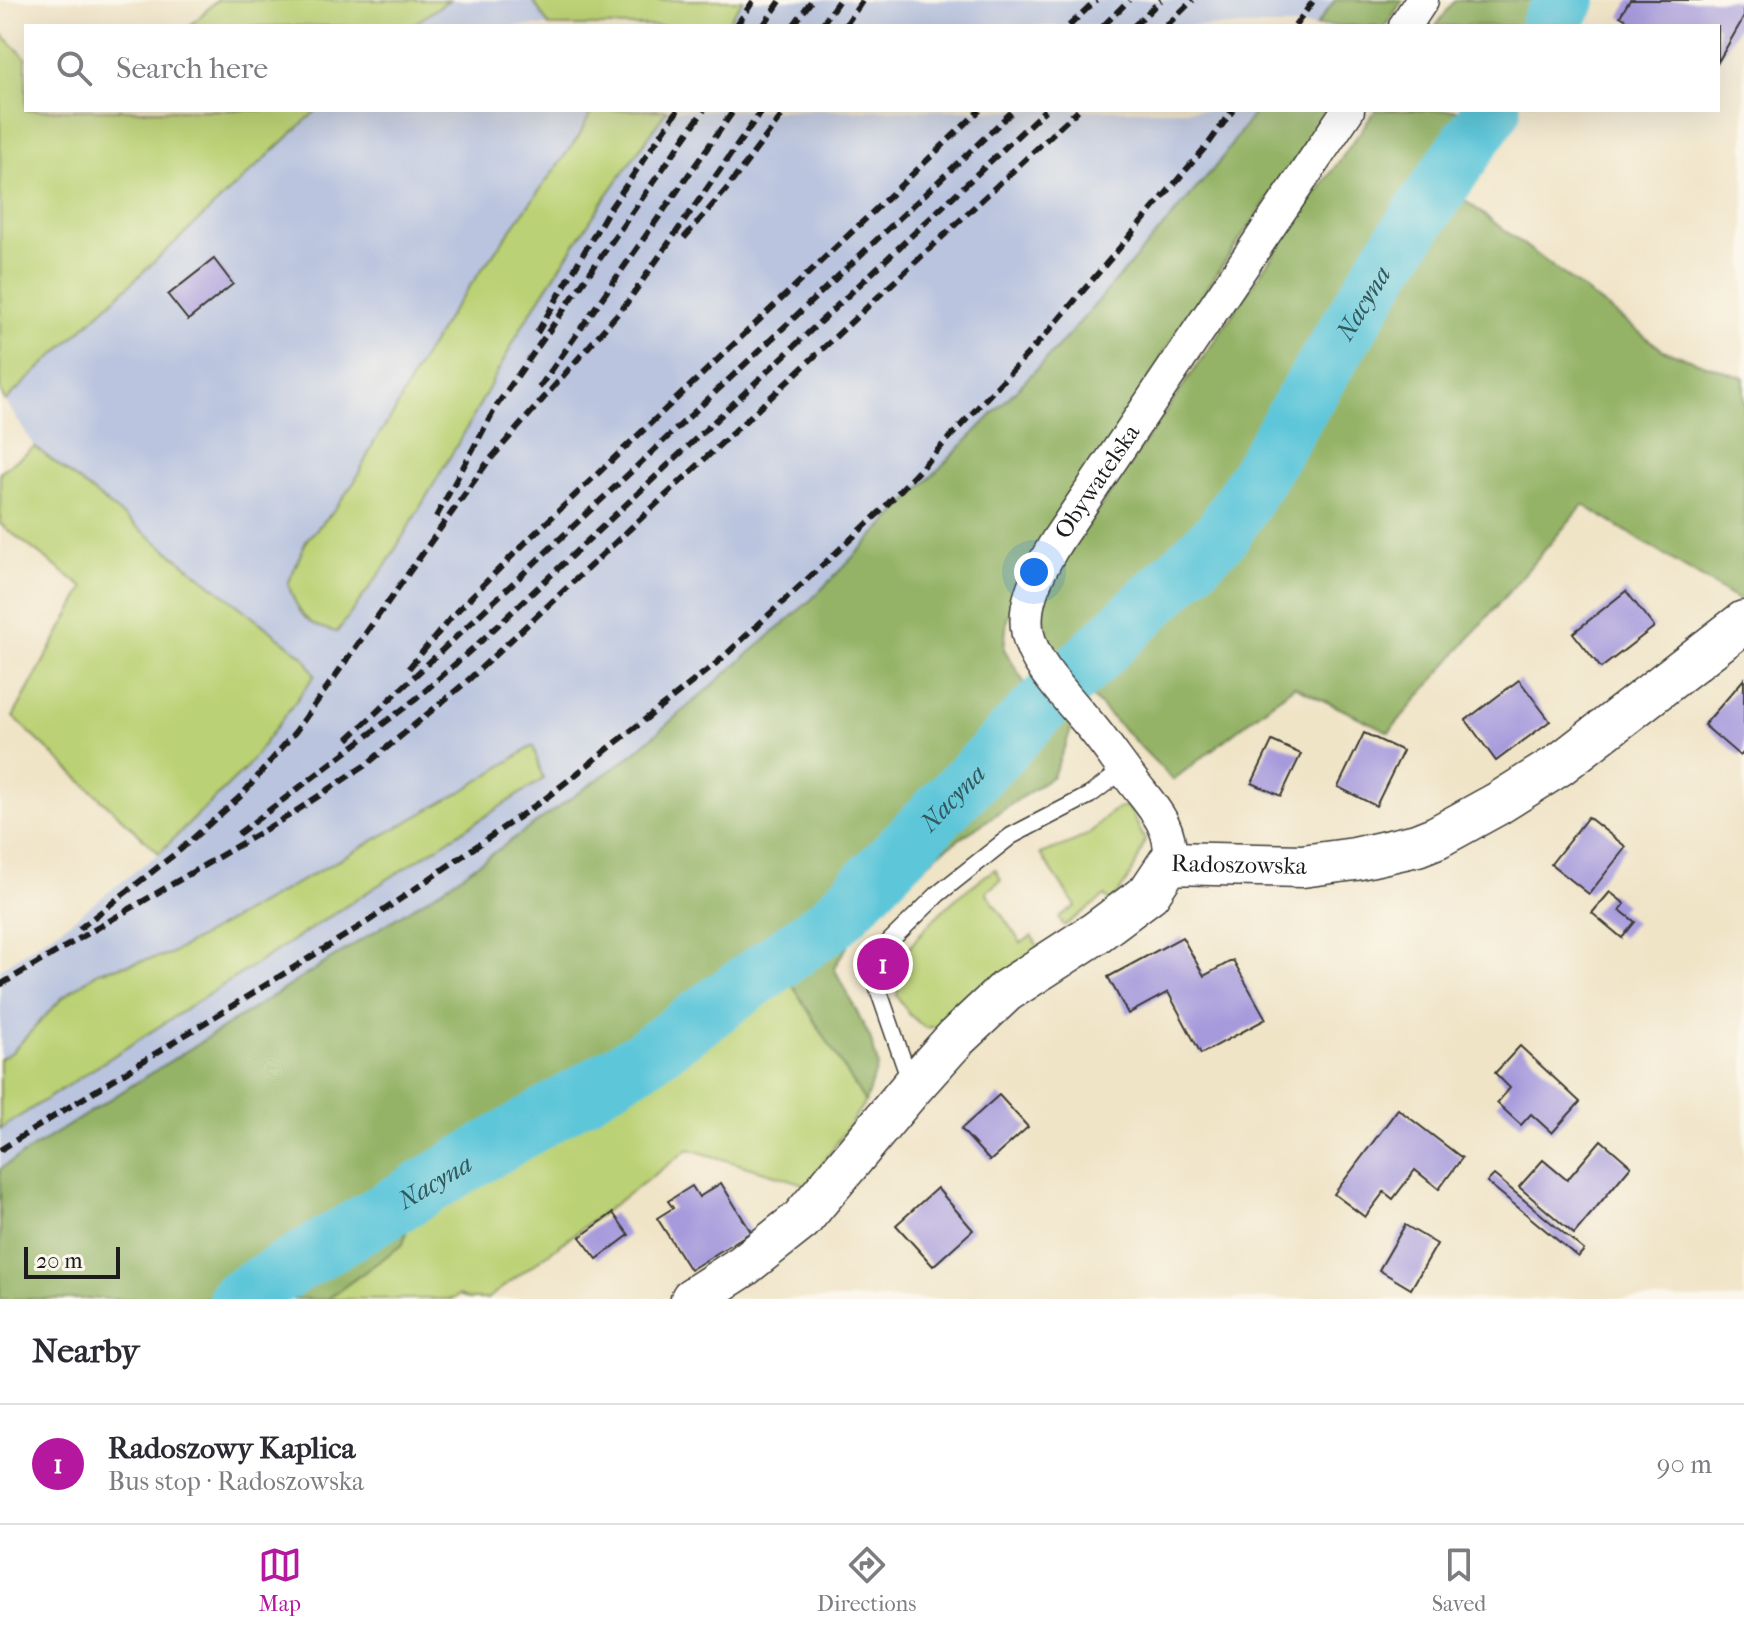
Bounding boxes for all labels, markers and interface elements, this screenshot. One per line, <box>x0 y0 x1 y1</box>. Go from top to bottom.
search box <box>24 24 1720 112</box>
icon: search <box>52 46 96 90</box>
text: Search here <box>116 51 268 86</box>
water label: Nacyna <box>1329 261 1398 347</box>
street label: Obywatelska <box>1048 418 1146 544</box>
your location <box>1014 552 1054 592</box>
water label: Nacyna <box>913 758 992 839</box>
street label: Radoszowska <box>1171 849 1308 880</box>
pin: 1 <box>857 934 909 994</box>
water label: Nacyna <box>392 1148 478 1217</box>
scale bar <box>24 1243 120 1279</box>
text: 20 m <box>36 1248 82 1274</box>
text: Nearby <box>32 1331 139 1371</box>
text: Radoszowy Kaplica <box>108 1431 355 1466</box>
text: 1 <box>53 1449 63 1480</box>
text: 90 m <box>1657 1449 1712 1480</box>
text: Bus stop · Radoszowska <box>108 1466 364 1497</box>
tab: Map <box>258 1543 302 1617</box>
tab: Directions <box>817 1543 916 1617</box>
tab: Saved <box>1432 1543 1486 1617</box>

